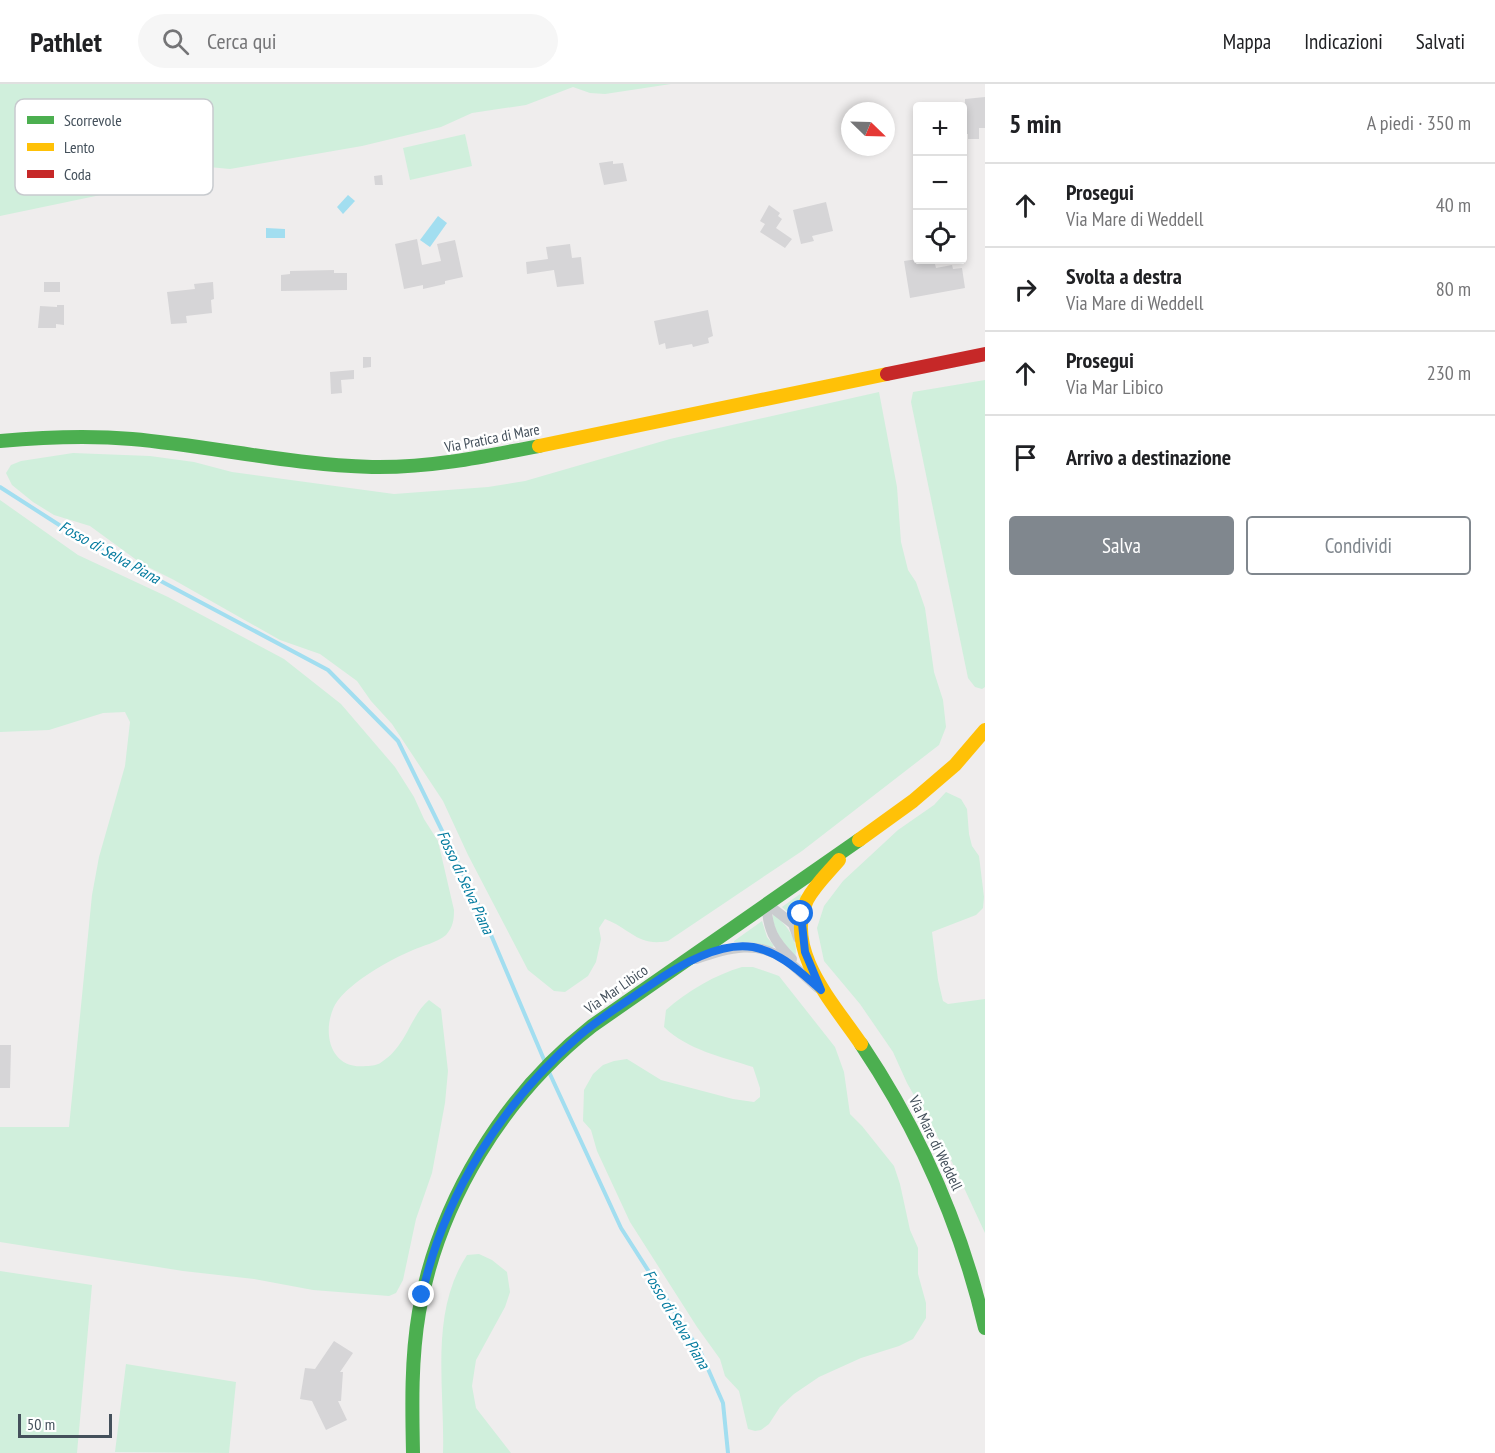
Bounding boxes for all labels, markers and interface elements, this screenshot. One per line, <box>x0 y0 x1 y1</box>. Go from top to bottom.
search box <box>138 14 558 68</box>
text: Pathlet <box>30 23 102 60</box>
icon: search <box>159 25 192 58</box>
text: Cerca qui <box>207 27 277 55</box>
text: Mappa <box>1223 28 1271 55</box>
text: Indicazioni <box>1304 28 1383 55</box>
text: Salvati <box>1416 28 1465 55</box>
legend <box>15 99 213 195</box>
north arrow <box>841 102 895 156</box>
map controls <box>913 102 967 264</box>
button: + <box>913 102 967 156</box>
text: 5 min <box>1009 107 1062 140</box>
text: Scorrevole <box>64 110 122 130</box>
text: A piedi · 350 m <box>1367 110 1471 136</box>
text: Lento <box>64 137 95 157</box>
button: − <box>913 156 967 210</box>
text: Coda <box>64 164 91 184</box>
text: Prosegui <box>1066 178 1134 206</box>
icon: ahead <box>1009 189 1042 222</box>
text: 40 m <box>1436 192 1471 218</box>
text: Via Mare di Weddell <box>1066 206 1203 232</box>
button: locate <box>913 210 967 264</box>
text: Svolta a destra <box>1066 262 1182 290</box>
icon: right <box>1009 273 1042 306</box>
text: 80 m <box>1436 276 1471 302</box>
text: Via Mare di Weddell <box>1066 290 1203 316</box>
text: Prosegui <box>1066 346 1134 374</box>
icon: ahead <box>1009 357 1042 390</box>
text: 230 m <box>1427 360 1471 386</box>
text: Via Mar Libico <box>1066 374 1163 400</box>
street label: Via Pratica di Mare <box>442 419 541 457</box>
icon: arrive <box>1009 441 1042 474</box>
text: Arrivo a destinazione <box>1066 443 1231 471</box>
water label: Fosso di Selva Piana <box>56 516 165 589</box>
button: Salva <box>1009 516 1234 575</box>
button: Condividi <box>1246 516 1471 575</box>
water label: Fosso di Selva Piana <box>433 827 499 938</box>
route start <box>787 900 813 926</box>
street label: Via Mar Libico <box>580 960 651 1018</box>
street label: Via Mare di Weddell <box>904 1092 967 1194</box>
water label: Fosso di Selva Piana <box>640 1266 715 1374</box>
route end <box>408 1281 434 1307</box>
scale bar <box>18 1411 112 1438</box>
text: 50 m <box>27 1414 55 1434</box>

